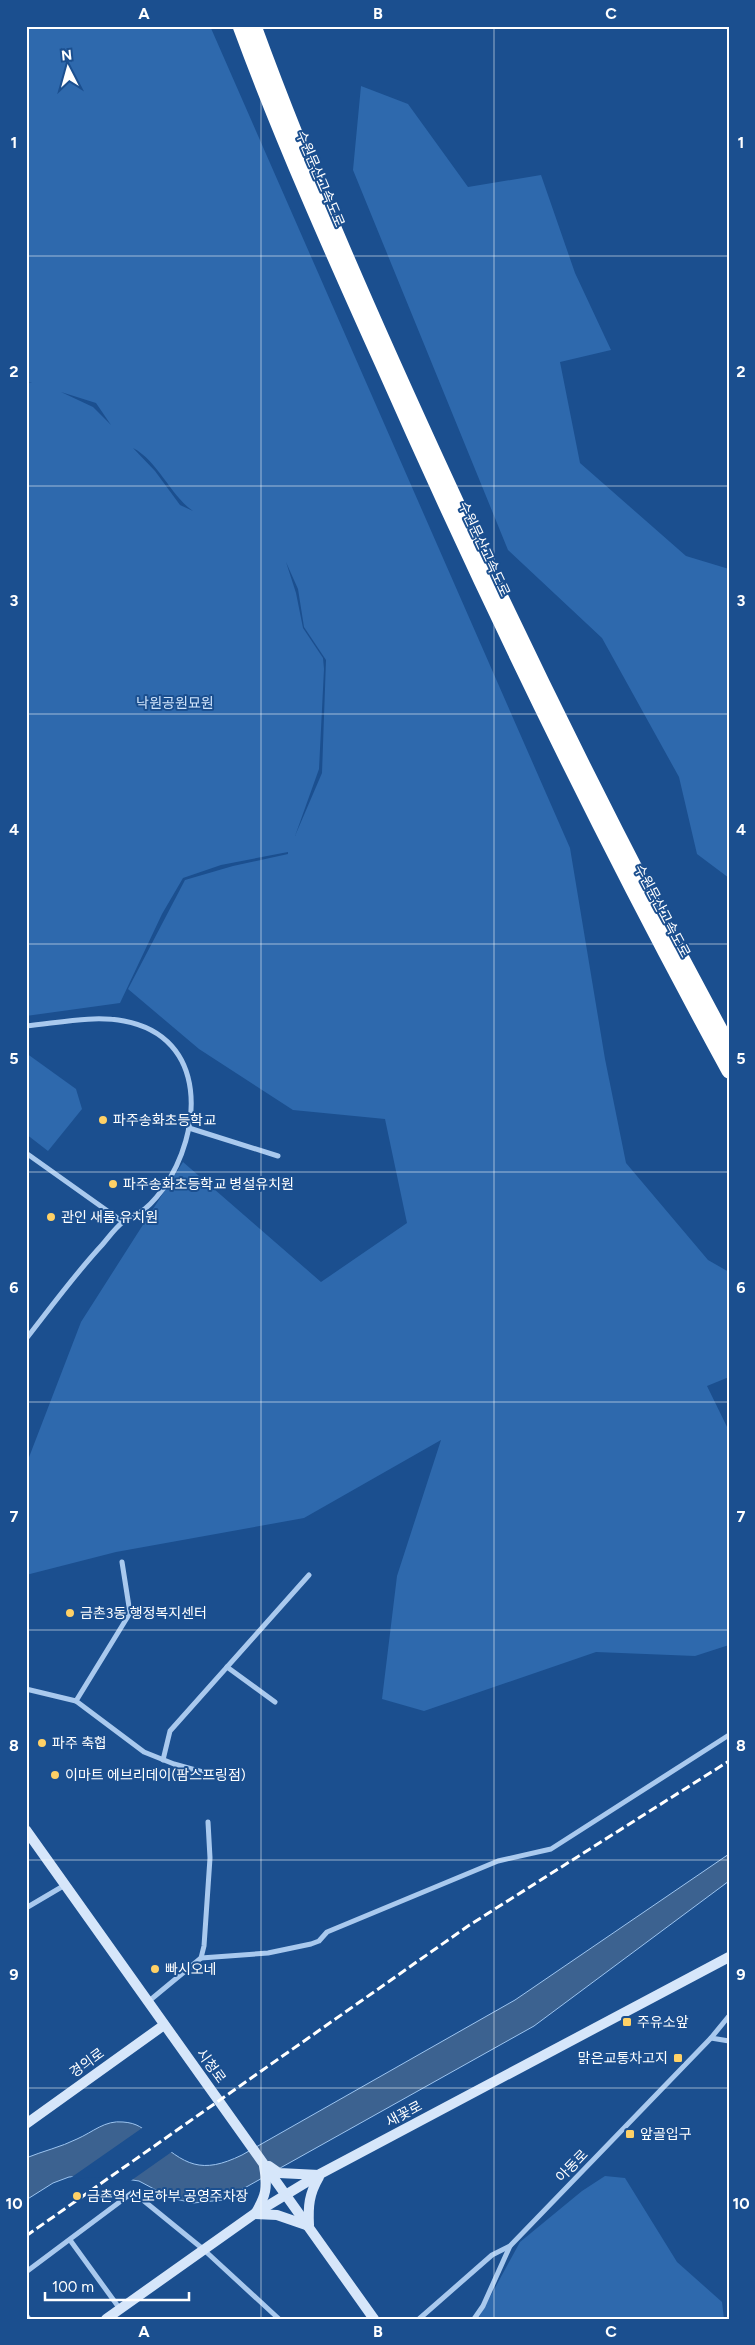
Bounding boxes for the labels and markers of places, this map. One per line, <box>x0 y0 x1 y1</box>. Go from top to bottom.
place label: 파주송화초등학교 <box>113 1112 216 1129</box>
marker: 파주송화초등학교 <box>97 1114 109 1126</box>
place label: 파주송화초등학교 병설유치원 <box>123 1176 294 1193</box>
marker: 파주송화초등학교 병설유치원 <box>107 1178 119 1190</box>
place label: 관인 새롬 유치원 <box>61 1209 158 1226</box>
marker: 관인 새롬 유치원 <box>45 1211 57 1223</box>
place label: 금촌3동 행정복지센터 <box>80 1605 207 1622</box>
marker: 금촌3동 행정복지센터 <box>64 1607 76 1619</box>
place label: 파주 축협 <box>52 1735 107 1752</box>
marker: 파주 축협 <box>36 1737 48 1749</box>
place label: 이마트 에브리데이(팜스프링점) <box>65 1767 246 1784</box>
marker: 이마트 에브리데이(팜스프링점) <box>49 1769 61 1781</box>
place label: 빠시오네 <box>165 1961 217 1978</box>
marker: 빠시오네 <box>149 1963 161 1975</box>
place label: 주유소앞 <box>637 2014 689 2031</box>
marker: 주유소앞 <box>621 2016 633 2028</box>
place label: 맑은교통차고지 <box>578 2050 668 2067</box>
marker: 맑은교통차고지 <box>672 2052 684 2064</box>
place label: 앞골입구 <box>640 2126 692 2143</box>
marker: 앞골입구 <box>624 2128 636 2140</box>
place label: 금촌역 선로하부 공영주차장 <box>87 2188 249 2205</box>
marker: 금촌역 선로하부 공영주차장 <box>71 2190 83 2202</box>

